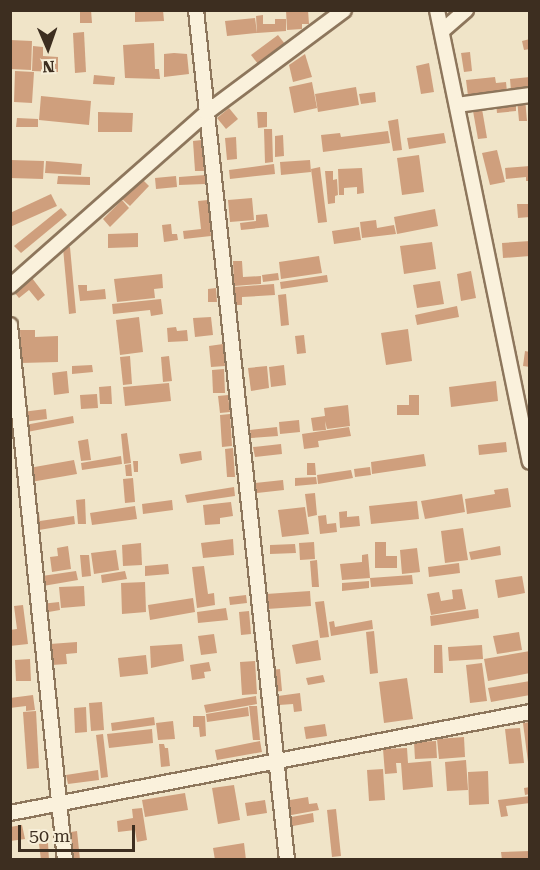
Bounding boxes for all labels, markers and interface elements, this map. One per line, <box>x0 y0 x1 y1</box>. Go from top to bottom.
north arrow <box>18 18 78 78</box>
text: N <box>42 57 55 76</box>
scale bar <box>21 813 138 851</box>
text: 50 m <box>29 825 70 846</box>

